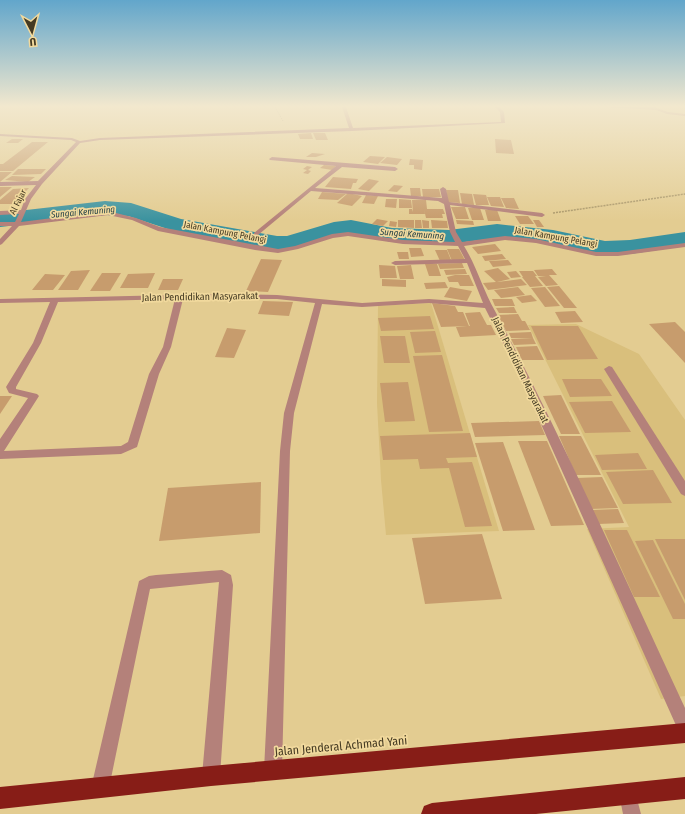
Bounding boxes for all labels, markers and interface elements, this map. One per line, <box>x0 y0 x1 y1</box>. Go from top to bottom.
north arrow <box>12 12 52 52</box>
text: U <box>29 35 37 48</box>
street label: Al Fajar <box>7 187 29 216</box>
water label: Sungai Kemuning <box>50 204 116 220</box>
street label: Jalan Kampung Pelangi <box>183 219 267 245</box>
street label: Jalan Kampung Pelangi <box>514 225 598 249</box>
water label: Sungai Kemuning <box>379 227 445 241</box>
street label: Jalan Pendidikan Masyarakat <box>142 290 259 304</box>
street label: Jalan Pendidikan Masyarakat <box>489 315 551 426</box>
street label: Jalan Jenderal Achmad Yani <box>274 733 408 759</box>

